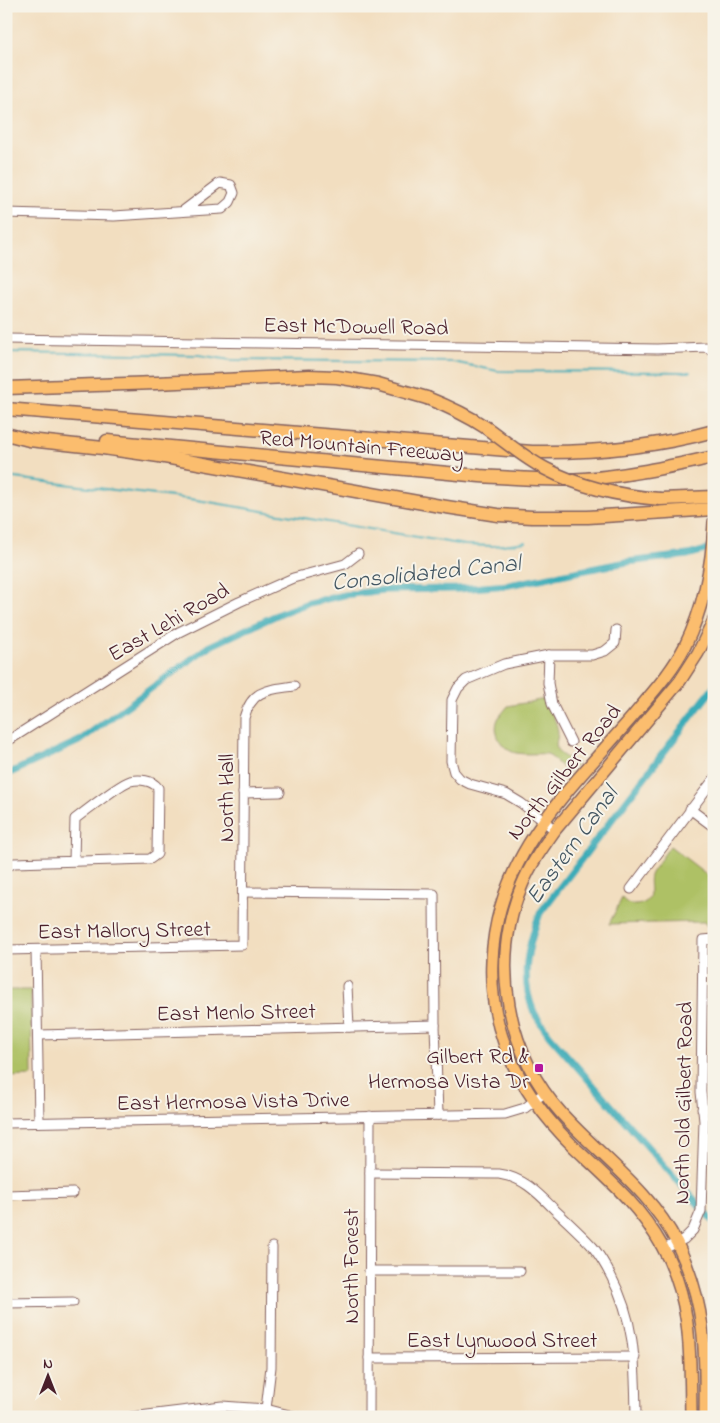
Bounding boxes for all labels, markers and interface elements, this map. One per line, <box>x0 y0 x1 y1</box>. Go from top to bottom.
street label: East McDowell Road <box>263 310 449 346</box>
street label: Red Mountain Freeway <box>258 423 465 474</box>
water label: Consolidated Canal <box>330 547 525 602</box>
street label: East Lehi Road <box>103 576 236 671</box>
street label: North Gilbert Road <box>500 698 630 848</box>
street label: North Hall <box>212 754 244 842</box>
water label: Eastern Canal <box>518 778 630 913</box>
street label: East Mallory Street <box>37 914 212 951</box>
street label: East Menlo Street <box>156 997 317 1031</box>
street label: North Old Gilbert Road <box>667 1001 703 1205</box>
place label: Gilbert Rd & Hermosa Vista Dr <box>368 1042 529 1099</box>
marker: Gilbert Rd & Hermosa Vista Dr <box>533 1062 545 1074</box>
street label: East Hermosa Vista Drive <box>116 1085 350 1121</box>
street label: North Forest <box>337 1208 369 1324</box>
street label: East Lynwood Street <box>407 1326 598 1359</box>
north arrow <box>22 1350 72 1400</box>
text: N <box>43 1354 53 1375</box>

